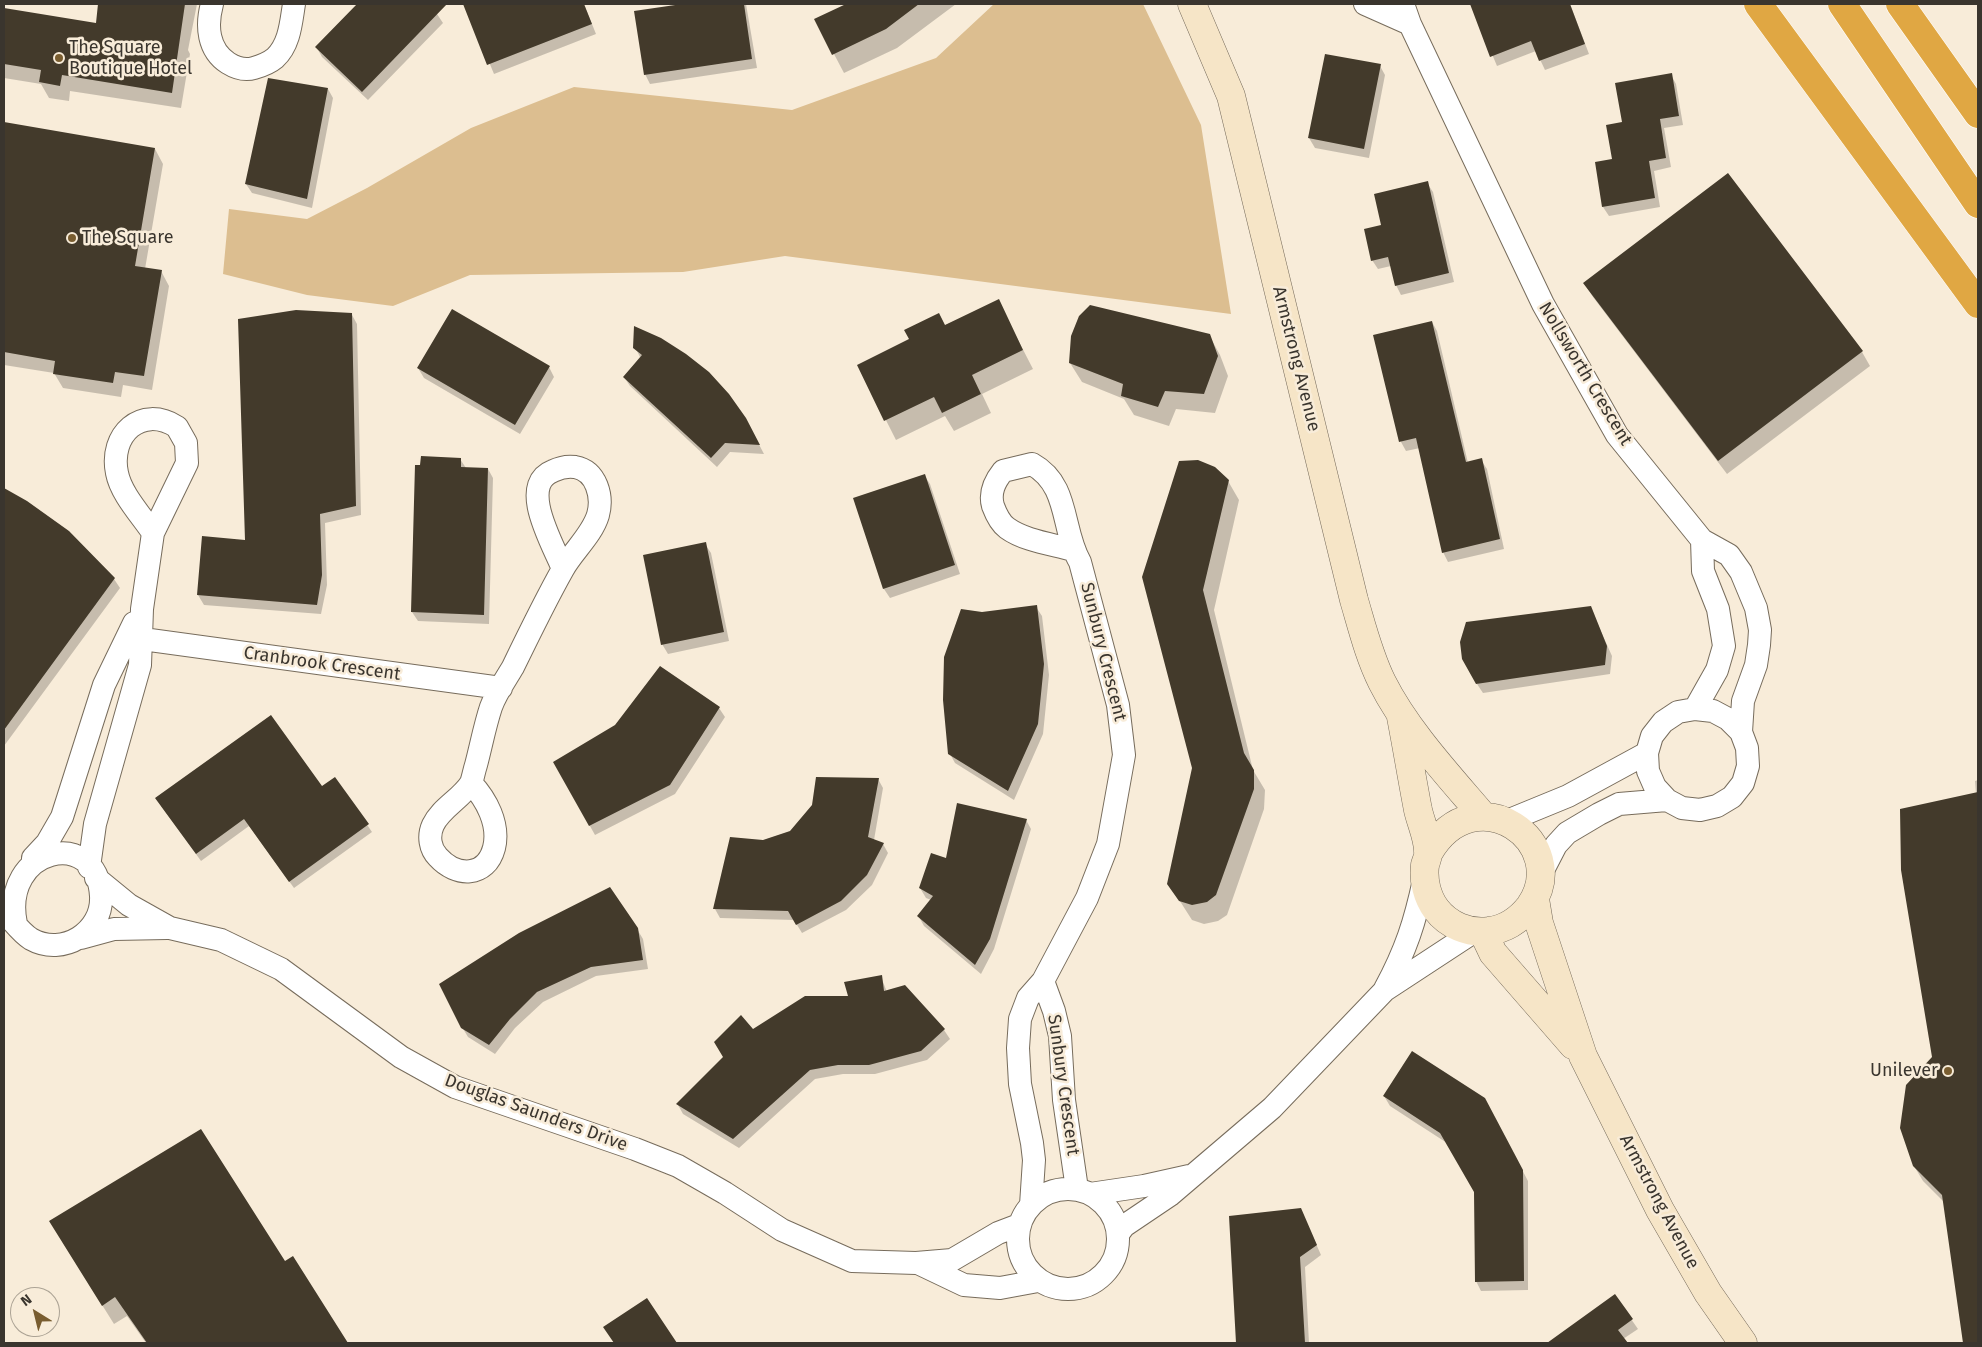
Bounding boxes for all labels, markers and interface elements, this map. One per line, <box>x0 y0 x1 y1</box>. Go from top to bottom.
place label: The Square Boutique Hotel <box>69 37 192 80</box>
marker: The Square Boutique Hotel <box>53 52 65 64</box>
place label: The Square <box>82 227 173 249</box>
marker: The Square <box>66 232 78 244</box>
street label: Armstrong Avenue <box>1268 284 1324 434</box>
street label: Nollsworth Crescent <box>1534 298 1636 450</box>
street label: Sunbury Crescent <box>1075 580 1131 724</box>
street label: Cranbrook Crescent <box>242 642 402 686</box>
street label: Sunbury Crescent <box>1042 1013 1084 1157</box>
place label: Unilever <box>1870 1060 1938 1082</box>
marker: Unilever <box>1942 1065 1954 1077</box>
street label: Douglas Saunders Drive <box>442 1070 630 1156</box>
street label: Armstrong Avenue <box>1615 1131 1703 1273</box>
north arrow <box>10 1287 60 1337</box>
text: N <box>18 1291 35 1310</box>

